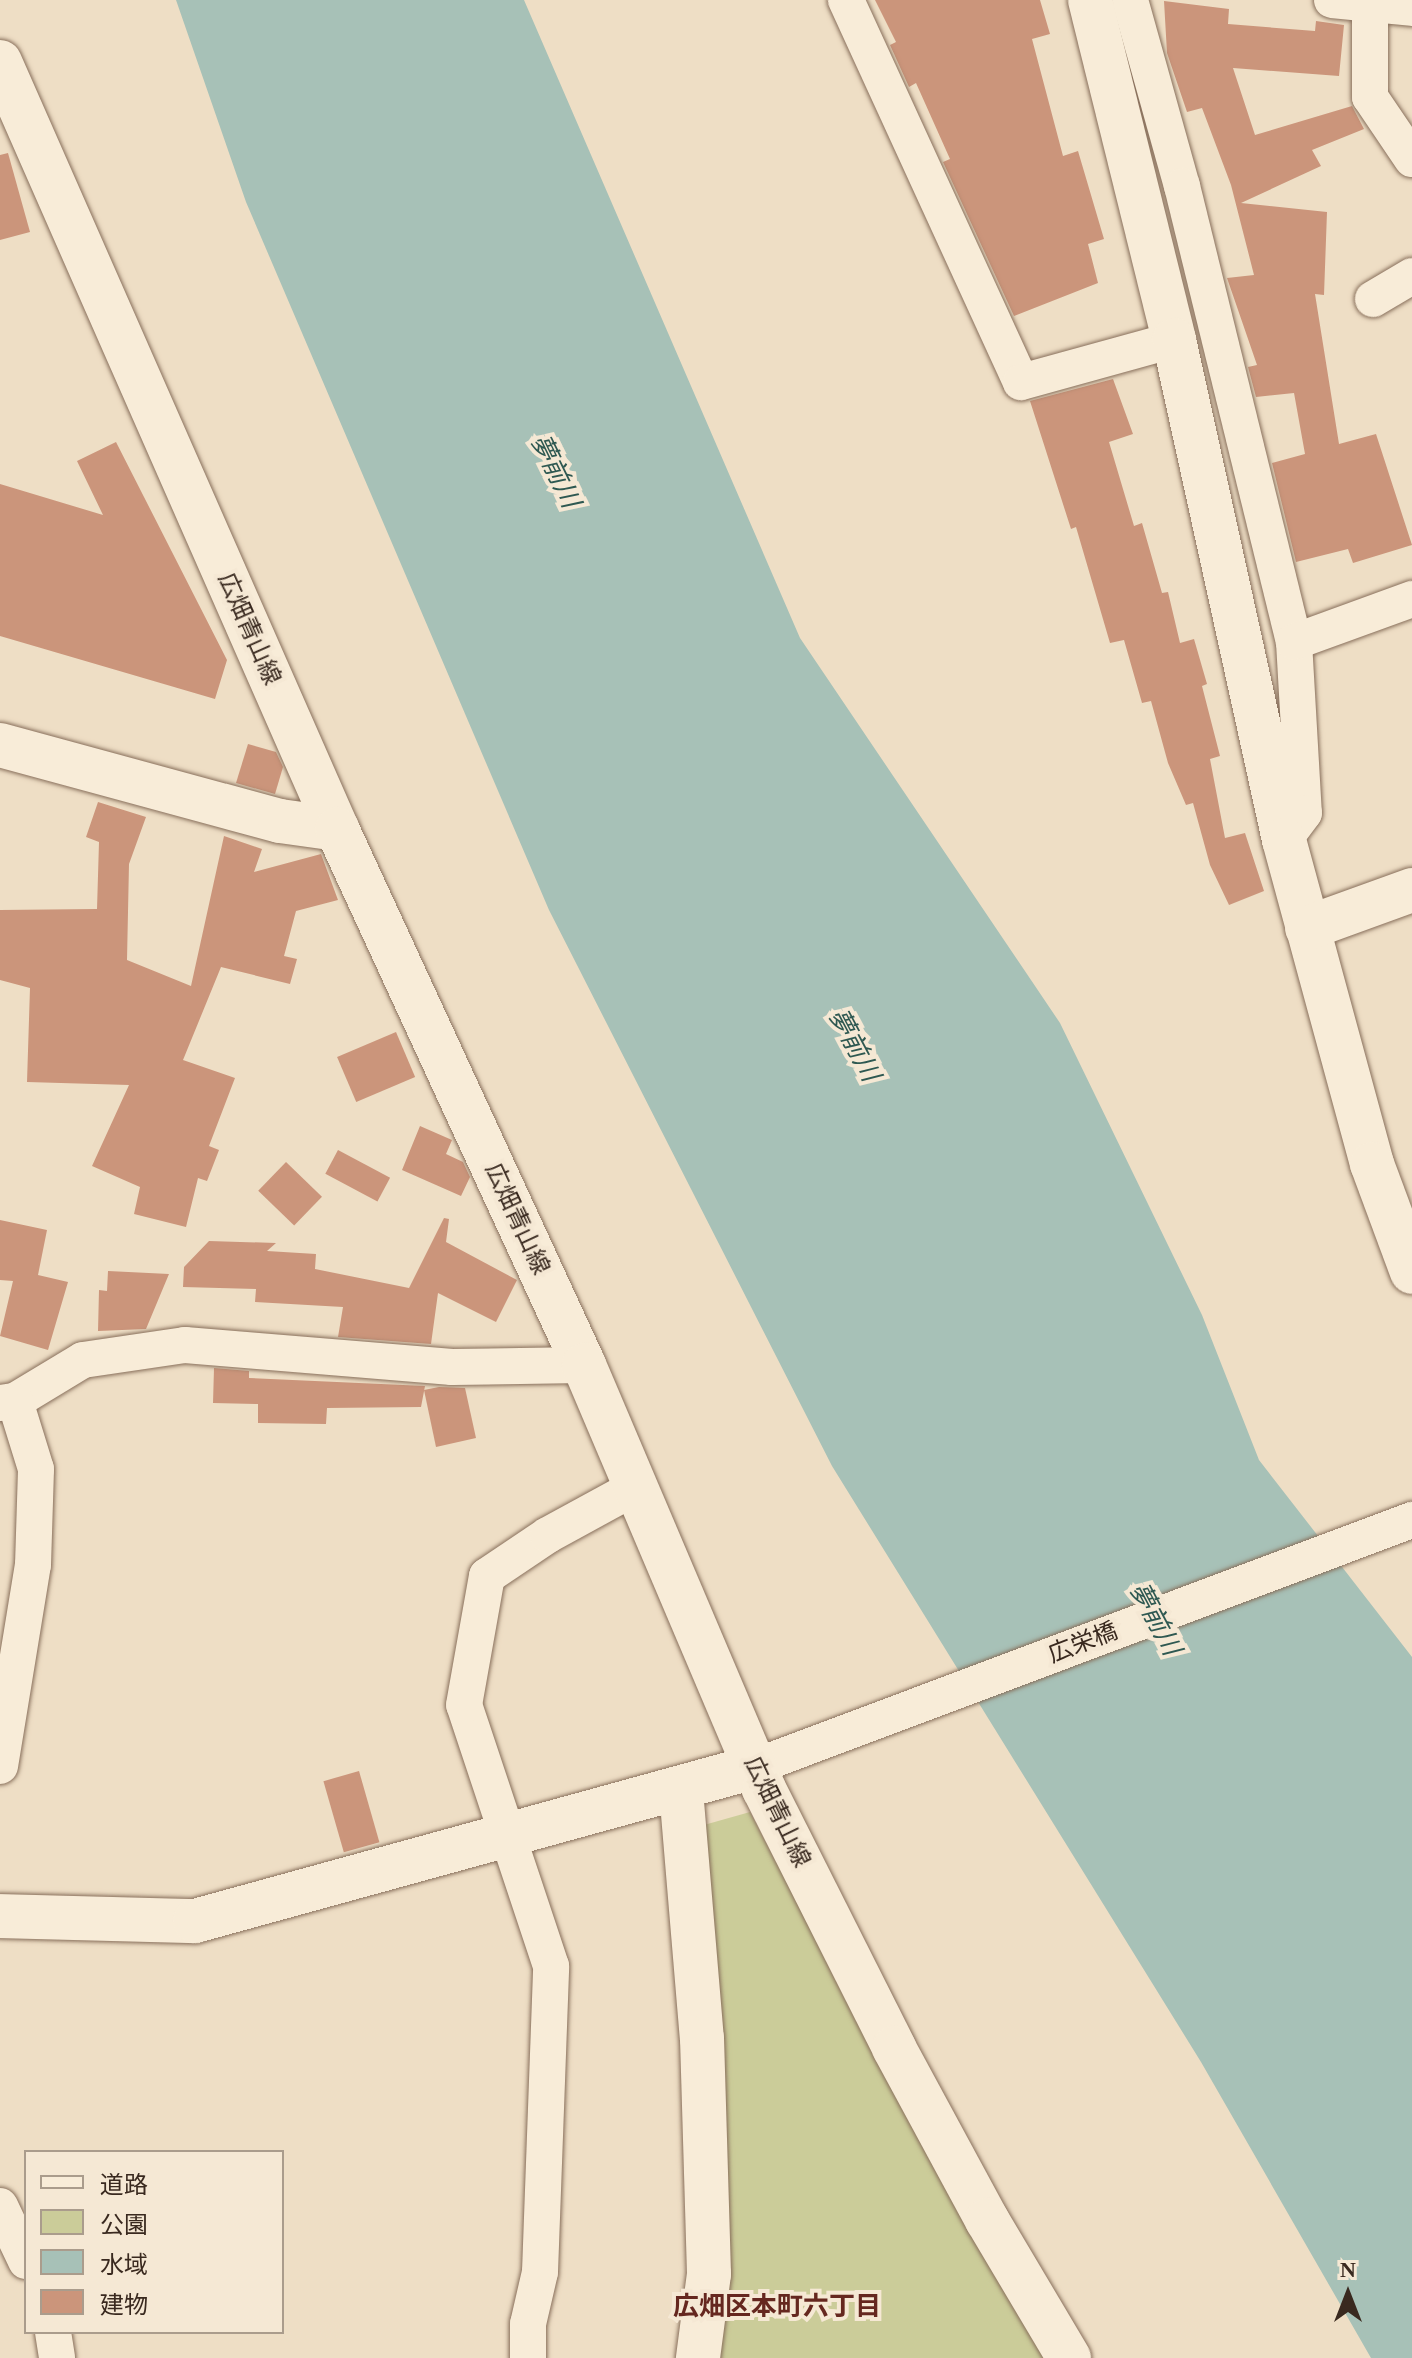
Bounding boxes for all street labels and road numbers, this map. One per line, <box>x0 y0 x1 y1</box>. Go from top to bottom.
street label: 広畑青山線 <box>211 568 287 690</box>
street label: 広畑青山線 <box>479 1159 555 1279</box>
street label: 広栄橋 <box>1044 1617 1122 1669</box>
street label: 広畑青山線 <box>738 1752 816 1872</box>

